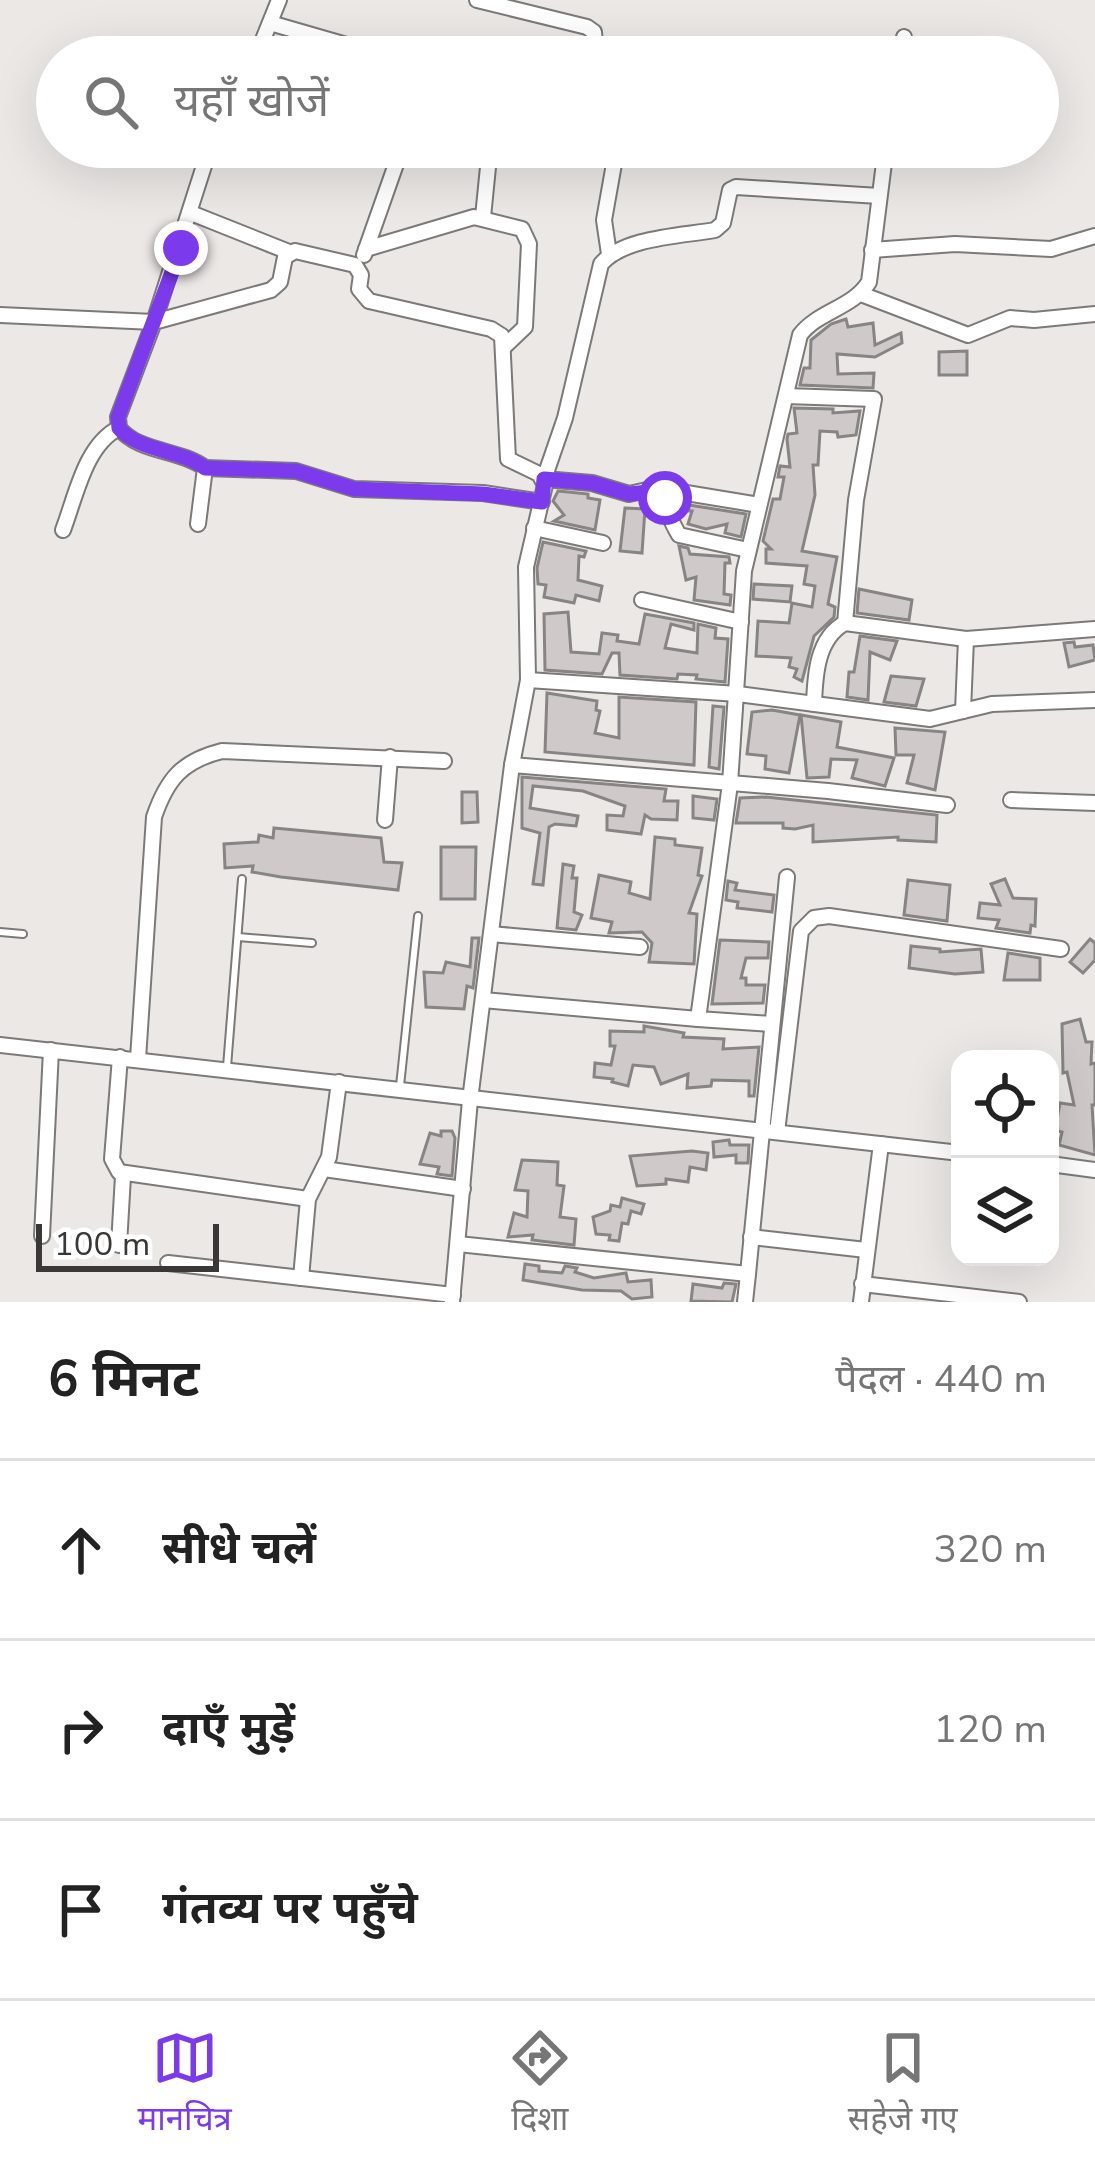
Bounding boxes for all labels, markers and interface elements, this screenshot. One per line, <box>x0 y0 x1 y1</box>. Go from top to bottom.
search box <box>36 36 1059 168</box>
icon: search <box>78 69 144 135</box>
text: यहाँ खोजें <box>174 71 329 132</box>
route end <box>154 221 208 275</box>
route start <box>638 471 692 525</box>
map controls <box>951 1050 1059 1266</box>
button: locate <box>951 1050 1059 1158</box>
button: layers <box>951 1158 1059 1266</box>
scale bar <box>36 1218 219 1271</box>
text: 100 m <box>54 1222 150 1267</box>
text: 6 मिनट <box>48 1344 199 1414</box>
text: पैदल · 440 m <box>835 1353 1047 1406</box>
icon: ahead <box>48 1517 114 1583</box>
text: सीधे चलें <box>162 1518 316 1579</box>
text: 320 m <box>933 1523 1047 1576</box>
icon: right <box>48 1697 114 1763</box>
text: दाएँ मुड़ें <box>162 1698 295 1759</box>
text: 120 m <box>933 1703 1047 1756</box>
icon: arrive <box>48 1877 114 1943</box>
text: गंतव्य पर पहुँचे <box>162 1878 418 1939</box>
tab: मानचित्र <box>138 2025 232 2143</box>
tab: दिशा <box>507 2025 573 2143</box>
tab: सहेजे गए <box>848 2025 957 2143</box>

